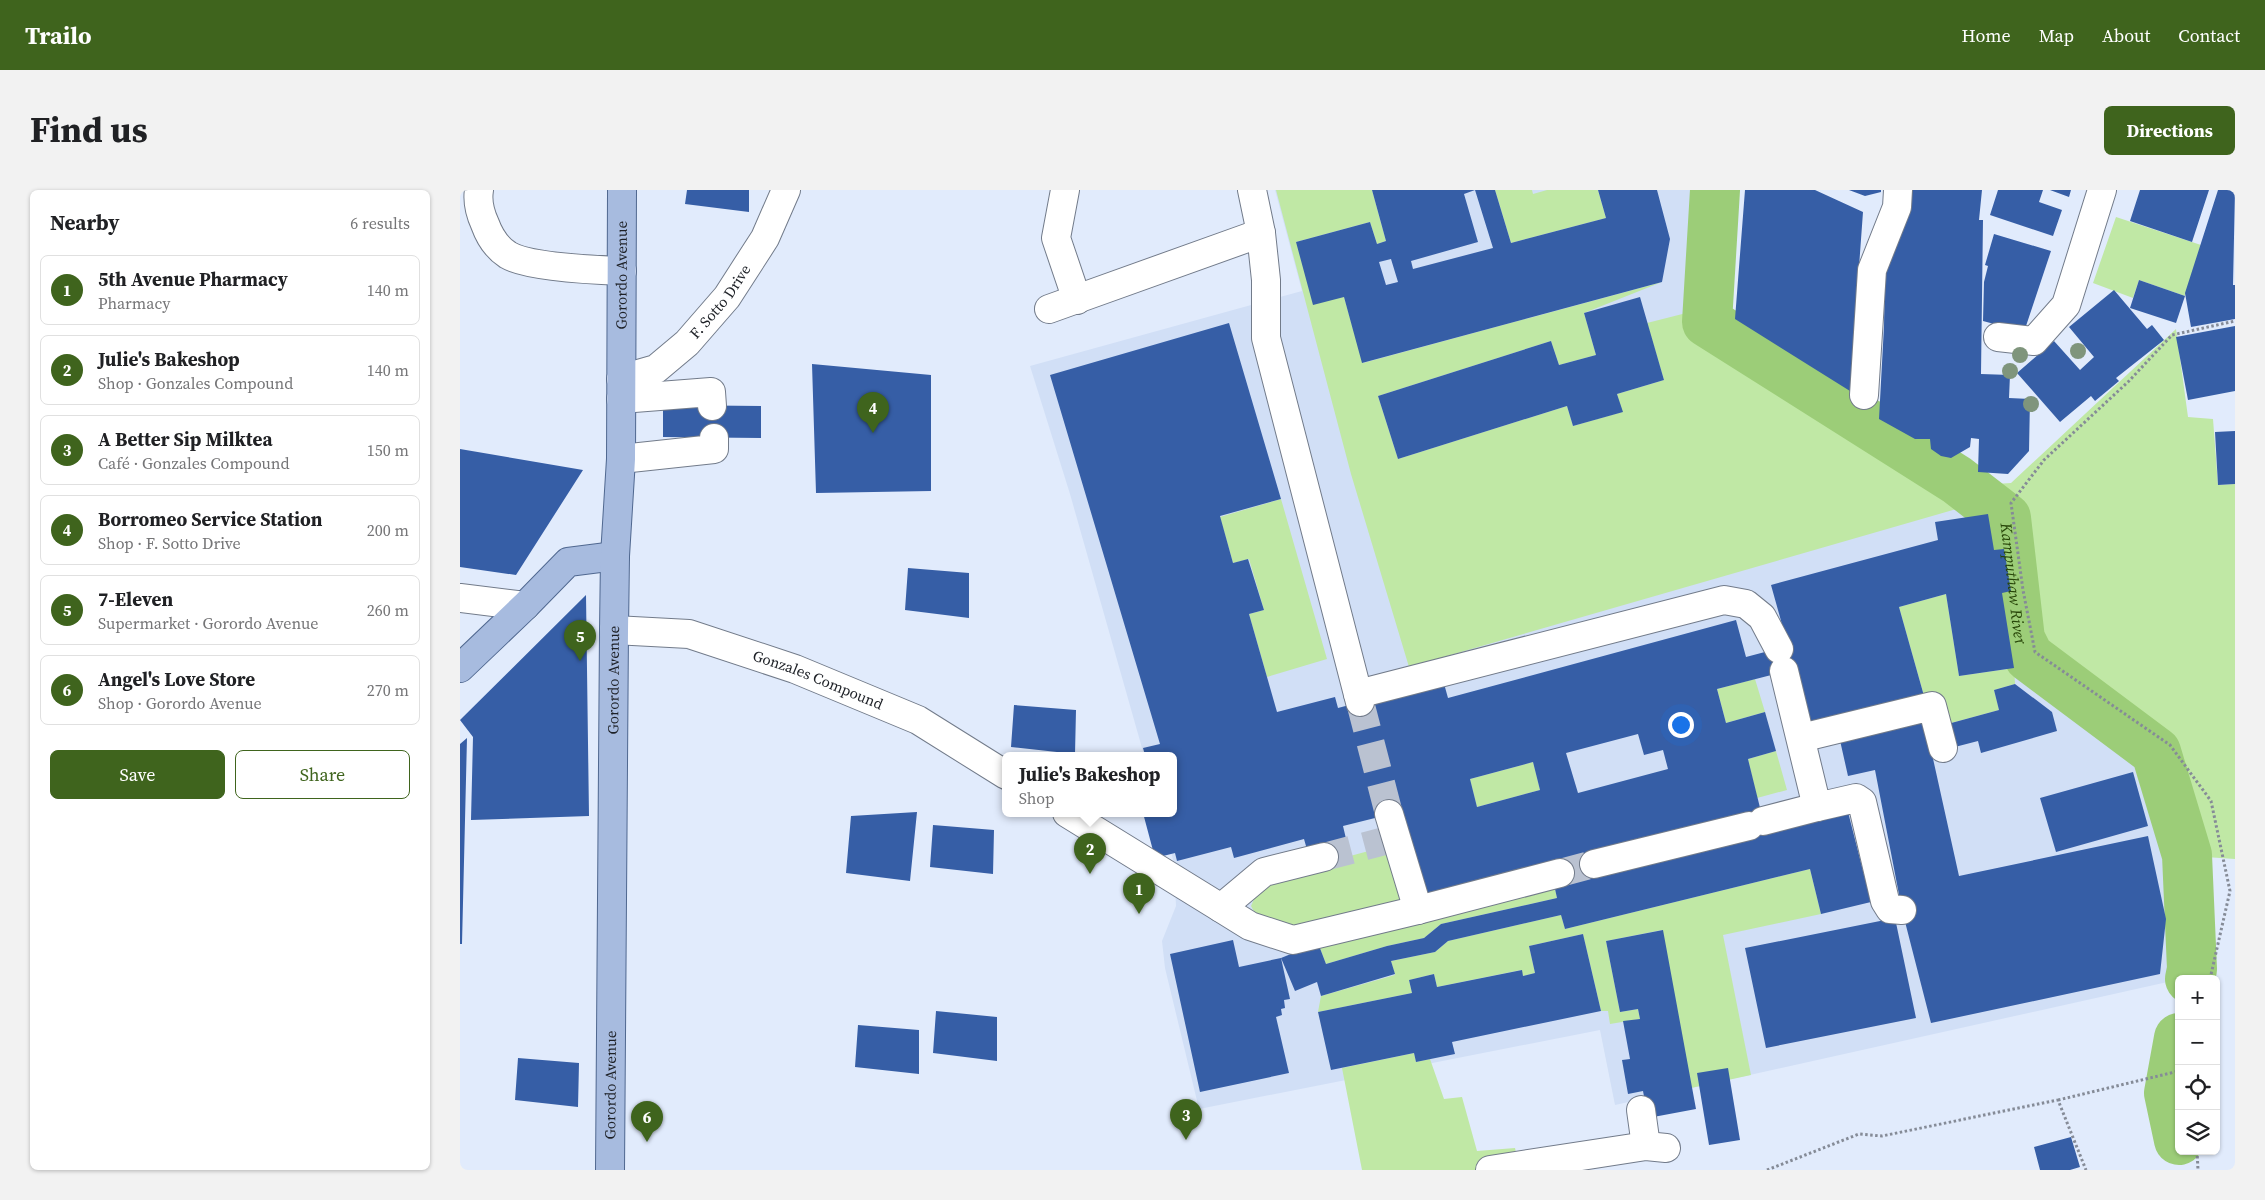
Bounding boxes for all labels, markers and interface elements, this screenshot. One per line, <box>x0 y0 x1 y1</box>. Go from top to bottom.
text: Trailo <box>25 19 92 52</box>
text: Home <box>1962 23 2011 48</box>
text: Map <box>2039 23 2074 48</box>
text: About <box>2102 23 2150 48</box>
text: Contact <box>2178 23 2240 48</box>
text: Find us <box>30 106 148 154</box>
button: Directions <box>2104 106 2235 155</box>
text: Nearby <box>50 208 120 237</box>
text: 6 results <box>350 212 410 234</box>
street label: Gorordo Avenue <box>610 220 632 330</box>
street label: F. Sotto Drive <box>684 260 755 343</box>
text: 5th Avenue Pharmacy <box>98 266 288 292</box>
text: 1 <box>63 279 71 301</box>
text: 140 m <box>367 279 409 301</box>
text: Pharmacy <box>98 292 170 314</box>
text: Julie's Bakeshop <box>98 346 240 372</box>
text: 2 <box>63 359 71 381</box>
text: 140 m <box>367 359 409 381</box>
text: Shop · Gonzales Compound <box>98 372 293 394</box>
pin: 4 <box>857 392 889 433</box>
text: A Better Sip Milktea <box>98 426 273 452</box>
text: 3 <box>63 439 71 461</box>
text: 150 m <box>367 439 409 461</box>
text: Café · Gonzales Compound <box>98 452 290 474</box>
text: Borromeo Service Station <box>98 506 322 532</box>
text: 4 <box>63 519 71 541</box>
text: 200 m <box>367 519 409 541</box>
water label: Kamputhaw River <box>1996 521 2032 649</box>
text: Shop · F. Sotto Drive <box>98 532 241 554</box>
text: 7-Eleven <box>98 586 173 612</box>
text: 5 <box>63 599 71 621</box>
text: 260 m <box>367 599 409 621</box>
text: Supermarket · Gorordo Avenue <box>98 612 318 634</box>
pin: 5 <box>564 620 596 661</box>
street label: Gorordo Avenue <box>602 625 624 734</box>
street label: Gonzales Compound <box>750 645 887 715</box>
text: Angel's Love Store <box>98 666 255 692</box>
text: 6 <box>63 679 71 701</box>
text: 270 m <box>367 679 409 701</box>
text: Shop · Gorordo Avenue <box>98 692 262 714</box>
your location <box>1668 712 1694 738</box>
button: Save <box>50 750 225 799</box>
button: Share <box>235 750 410 799</box>
popup <box>1002 752 1177 817</box>
text: Julie's Bakeshop <box>1019 761 1160 787</box>
text: Shop <box>1019 787 1054 809</box>
pin: 2 <box>1074 833 1106 874</box>
pin: 1 <box>1123 873 1155 914</box>
map controls <box>2175 975 2220 1155</box>
button: + <box>2175 975 2220 1020</box>
button: − <box>2175 1020 2220 1065</box>
street label: Gorordo Avenue <box>599 1030 621 1139</box>
button: locate <box>2175 1065 2220 1110</box>
pin: 3 <box>1170 1099 1202 1140</box>
pin: 6 <box>631 1101 663 1142</box>
button: layers <box>2175 1110 2220 1155</box>

